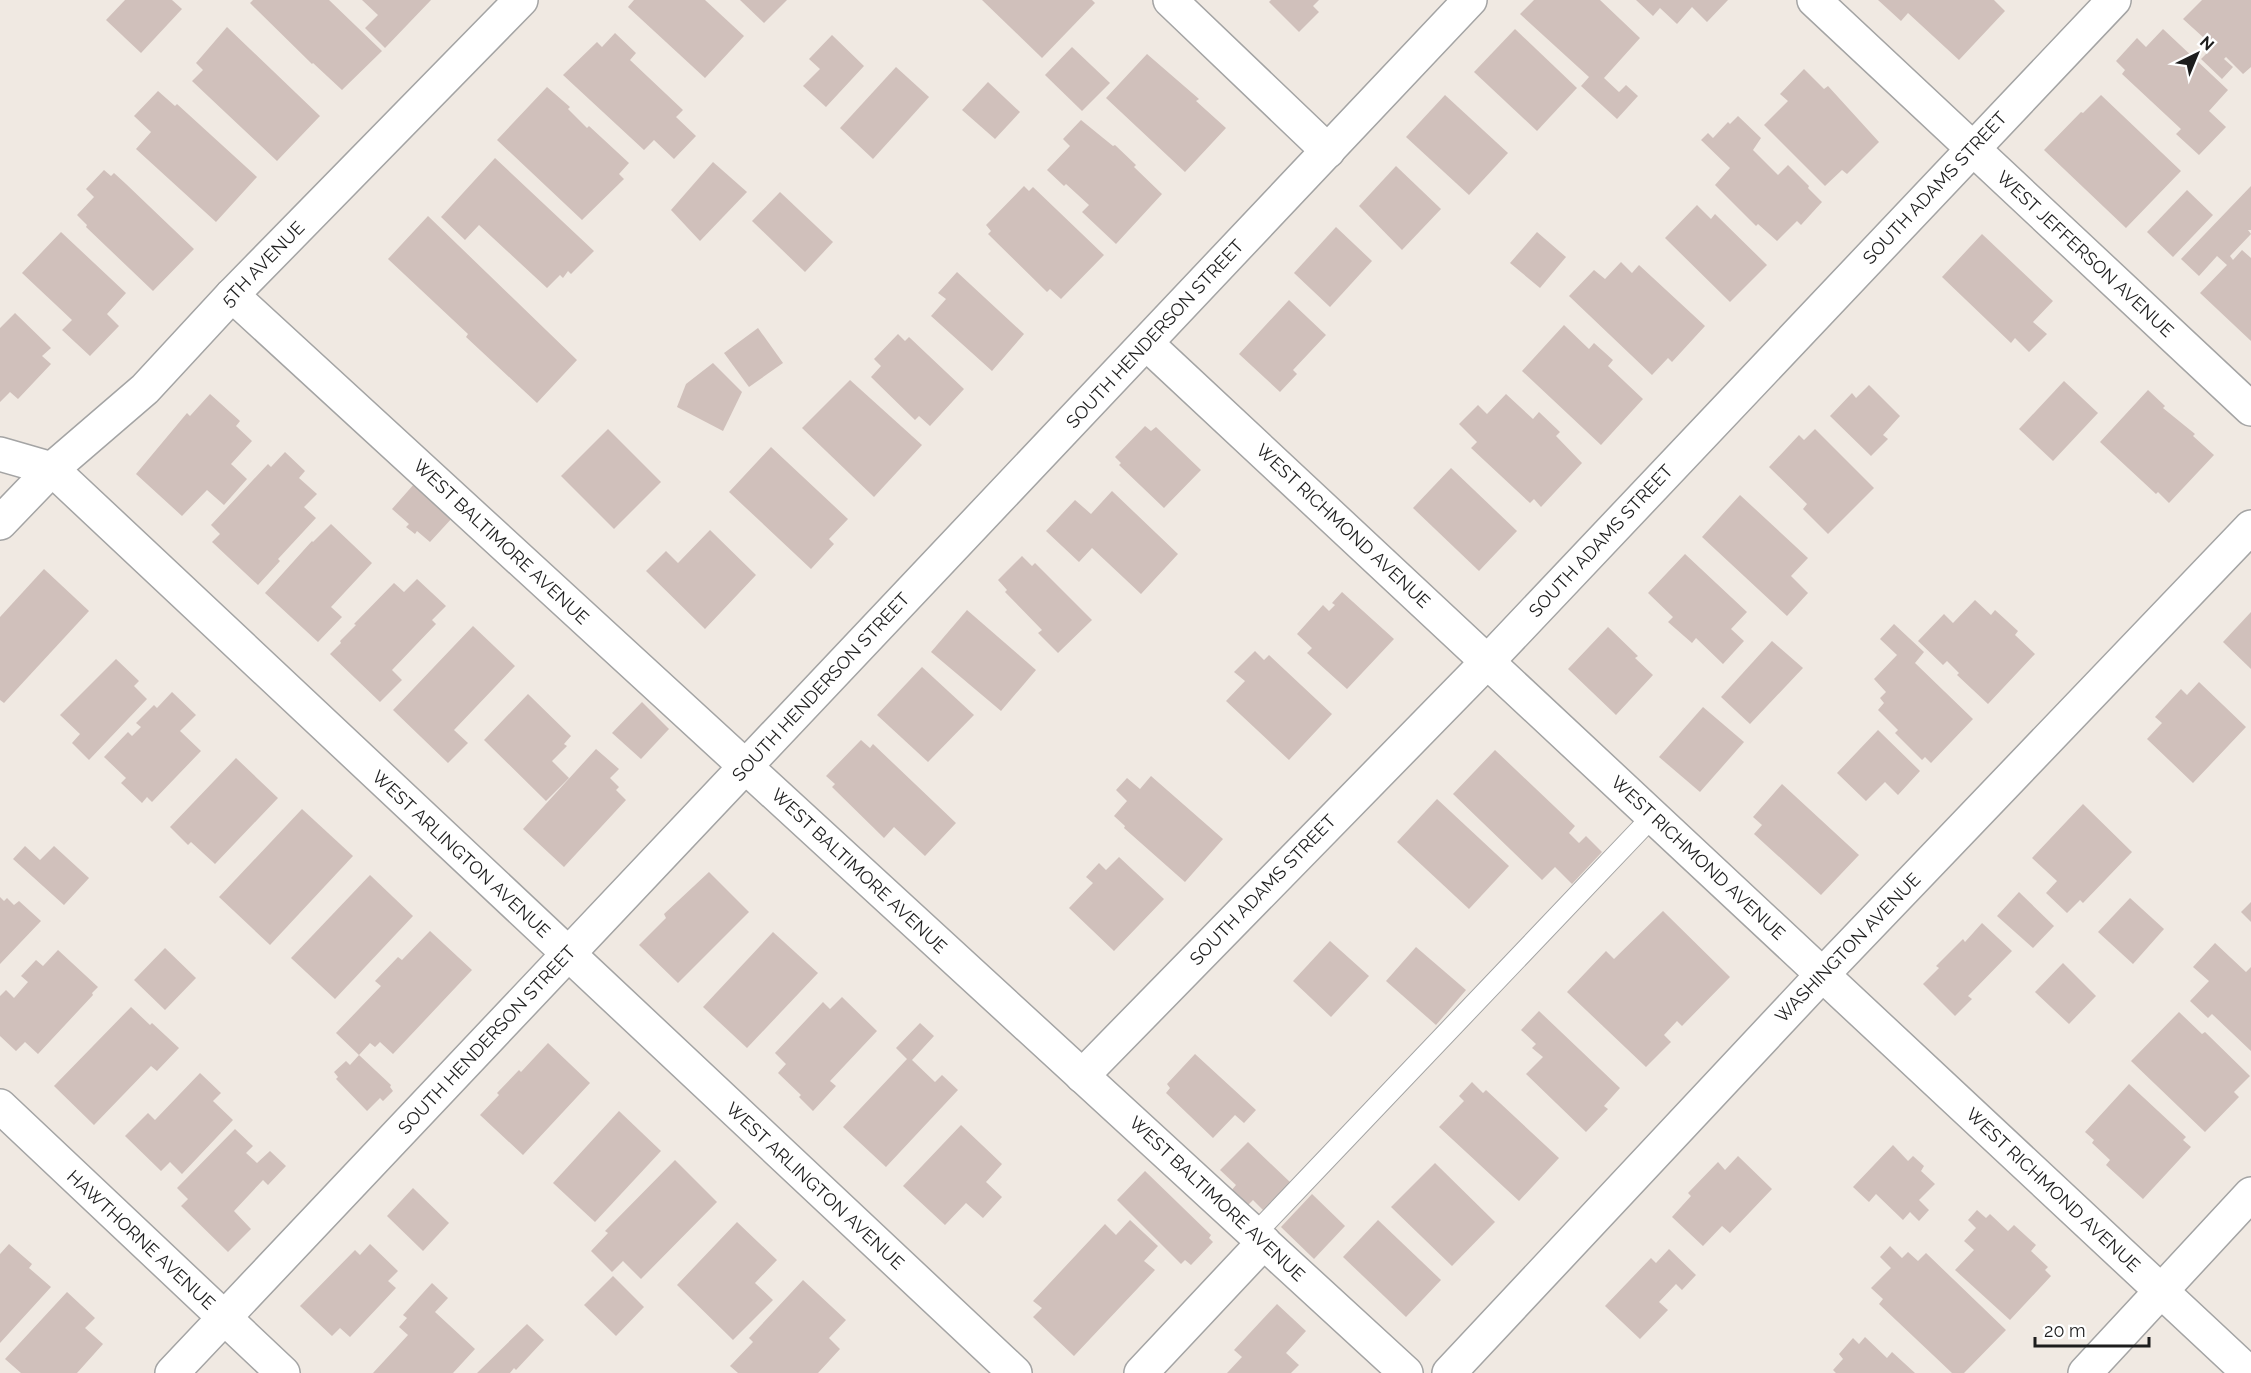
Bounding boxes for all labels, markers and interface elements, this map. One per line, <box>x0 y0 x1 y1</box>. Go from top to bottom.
north arrow <box>2167 24 2227 84</box>
text: N <box>2196 32 2218 55</box>
street label: SOUTH ADAMS STREET <box>1858 107 2011 268</box>
street label: WEST JEFFERSON AVENUE <box>1993 166 2178 341</box>
street label: 5TH AVENUE <box>217 217 309 311</box>
street label: SOUTH HENDERSON STREET <box>1062 235 1248 432</box>
street label: WEST RICHMOND AVENUE <box>1252 439 1435 612</box>
street label: WEST BALTIMORE AVENUE <box>409 455 593 629</box>
street label: SOUTH ADAMS STREET <box>1524 460 1677 621</box>
street label: SOUTH HENDERSON STREET <box>728 588 914 785</box>
street label: WEST ARLINGTON AVENUE <box>368 766 555 942</box>
street label: WEST RICHMOND AVENUE <box>1607 771 1790 944</box>
street label: WEST BALTIMORE AVENUE <box>767 784 951 958</box>
street label: SOUTH ADAMS STREET <box>1185 810 1340 969</box>
street label: WASHINGTON AVENUE <box>1771 869 1925 1027</box>
street label: SOUTH HENDERSON STREET <box>394 941 580 1138</box>
street label: WEST ARLINGTON AVENUE <box>722 1098 909 1274</box>
street label: WEST RICHMOND AVENUE <box>1962 1103 2145 1276</box>
street label: WEST BALTIMORE AVENUE <box>1125 1112 1309 1286</box>
street label: HAWTHORNE AVENUE <box>63 1166 220 1314</box>
scale bar <box>2035 1310 2149 1348</box>
text: 20 m <box>2044 1320 2086 1341</box>

